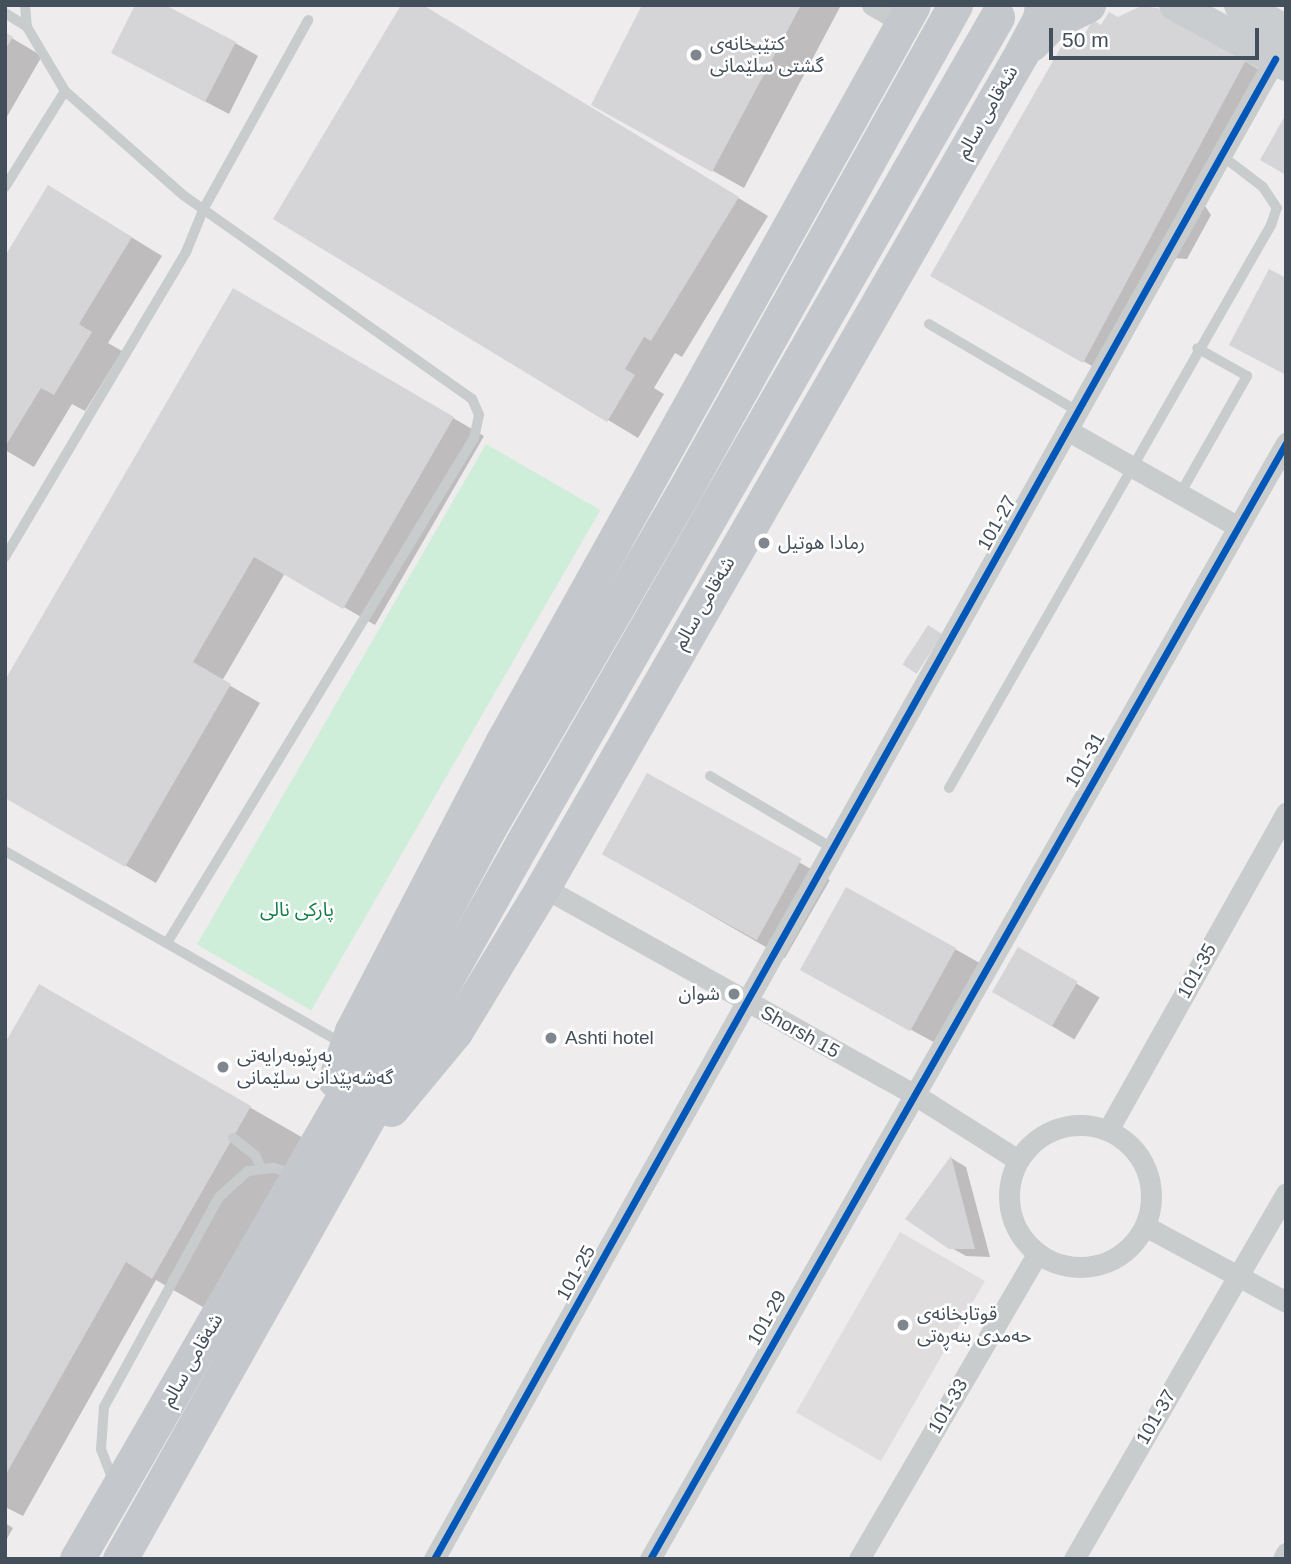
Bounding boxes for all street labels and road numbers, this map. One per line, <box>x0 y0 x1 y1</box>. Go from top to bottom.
street label: شەقامی سالم <box>951 62 1023 162</box>
street label: 101-27 <box>973 492 1021 554</box>
street label: شەقامی سالم <box>668 553 740 653</box>
street label: 101-31 <box>1060 729 1110 791</box>
street label: 101-35 <box>1173 940 1221 1002</box>
street label: Shorsh 15 <box>757 1001 843 1063</box>
street label: 101-25 <box>552 1242 600 1304</box>
street label: 101-29 <box>743 1287 791 1349</box>
street label: شەقامی سالم <box>156 1310 228 1410</box>
street label: 101-33 <box>923 1375 973 1437</box>
street label: 101-37 <box>1131 1386 1181 1448</box>

